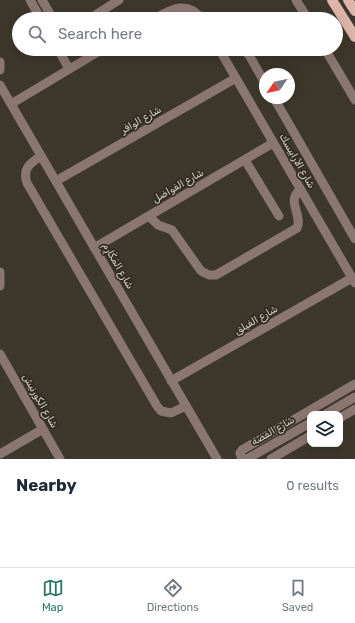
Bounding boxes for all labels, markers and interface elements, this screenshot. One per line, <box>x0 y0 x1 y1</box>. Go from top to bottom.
search box <box>12 12 343 56</box>
icon: search <box>26 23 48 45</box>
text: Search here <box>58 25 142 43</box>
north arrow <box>259 68 295 104</box>
street label: شارع الوافر <box>118 104 164 138</box>
street label: شارع الأرابيسك <box>276 132 317 191</box>
street label: شارع الفواضل <box>150 166 206 206</box>
street label: شارع المَكَارِم <box>98 240 137 292</box>
street label: شارع الفيلق <box>232 303 280 338</box>
street label: شارع الكورنيش <box>19 372 60 431</box>
map controls <box>307 411 343 447</box>
button: layers <box>307 411 343 447</box>
street label: شارع الفضة <box>249 414 297 449</box>
text: Nearby <box>16 475 77 495</box>
text: 0 results <box>286 478 339 493</box>
tab: Map <box>42 577 64 614</box>
tab: Directions <box>147 577 199 614</box>
tab: Saved <box>282 577 313 614</box>

